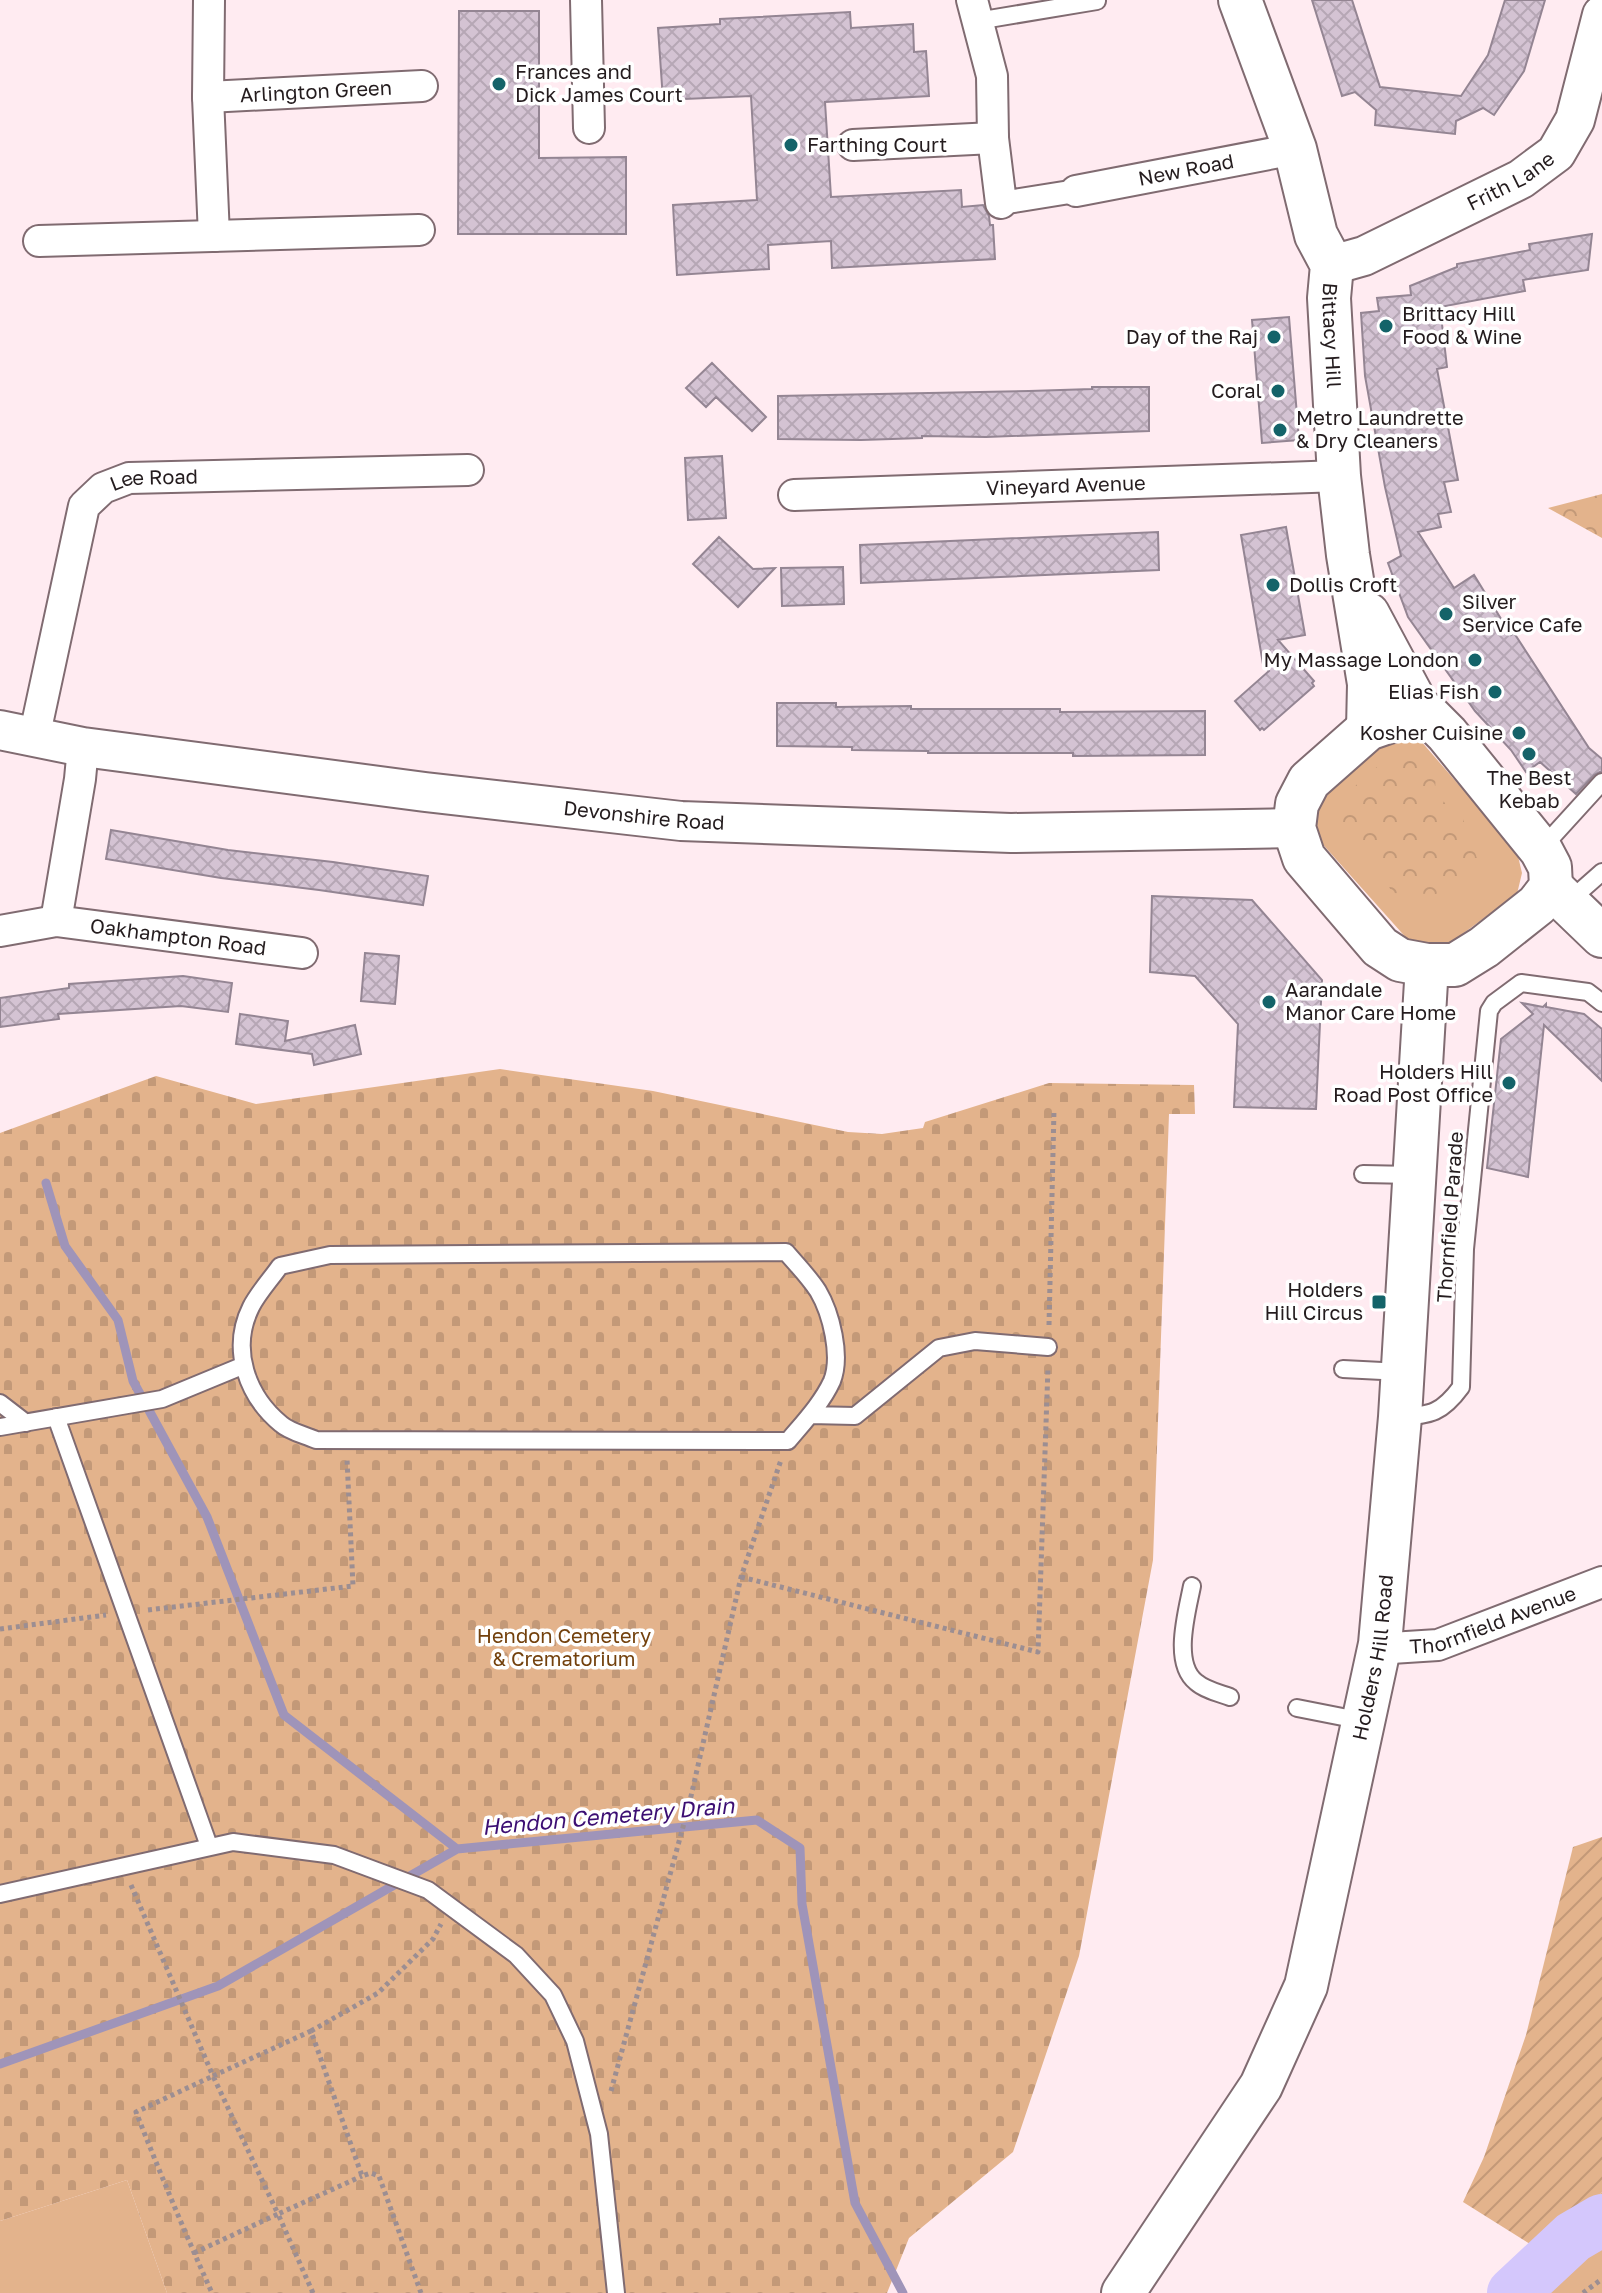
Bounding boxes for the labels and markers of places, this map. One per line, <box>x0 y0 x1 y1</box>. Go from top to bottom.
place label: Frances and Dick James Court <box>515 59 683 106</box>
marker: Frances and Dick James Court <box>490 75 508 93</box>
place label: Farthing Court <box>807 132 947 156</box>
marker: Farthing Court <box>782 136 800 154</box>
place label: Brittacy Hill Food & Wine <box>1402 301 1522 348</box>
marker: Brittacy Hill Food & Wine <box>1377 317 1395 335</box>
place label: Day of the Raj <box>1126 324 1258 348</box>
marker: Day of the Raj <box>1265 328 1283 346</box>
place label: Coral <box>1211 378 1262 402</box>
marker: Coral <box>1269 382 1287 400</box>
place label: Metro Laundrette & Dry Cleaners <box>1296 405 1464 452</box>
marker: Metro Laundrette & Dry Cleaners <box>1271 421 1289 439</box>
place label: Dollis Croft <box>1289 572 1397 596</box>
marker: Dollis Croft <box>1264 576 1282 594</box>
place label: Silver Service Cafe <box>1462 589 1582 636</box>
marker: Silver Service Cafe <box>1437 605 1455 623</box>
place label: My Massage London <box>1264 647 1459 671</box>
marker: My Massage London <box>1466 651 1484 669</box>
place label: Elias Fish <box>1388 679 1479 703</box>
marker: Elias Fish <box>1486 683 1504 701</box>
place label: Kosher Cuisine <box>1359 720 1503 744</box>
marker: Kosher Cuisine <box>1510 724 1528 742</box>
marker: The Best Kebab <box>1520 745 1538 763</box>
place label: The Best Kebab <box>1487 765 1571 812</box>
place label: Aarandale Manor Care Home <box>1285 977 1456 1024</box>
marker: Aarandale Manor Care Home <box>1260 993 1278 1011</box>
place label: Holders Hill Road Post Office <box>1333 1059 1493 1106</box>
marker: Holders Hill Road Post Office <box>1500 1074 1518 1092</box>
place label: Holders Hill Circus <box>1264 1277 1363 1324</box>
marker: Holders Hill Circus <box>1370 1293 1388 1311</box>

